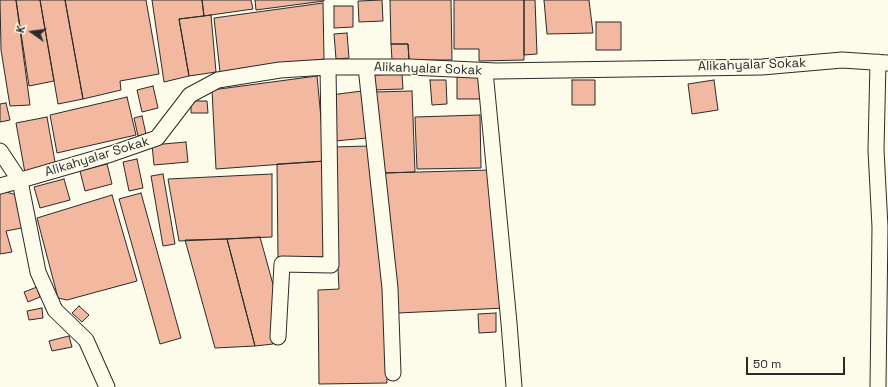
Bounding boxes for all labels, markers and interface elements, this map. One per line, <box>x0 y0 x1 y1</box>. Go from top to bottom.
north arrow <box>12 12 52 52</box>
text: K <box>13 24 28 34</box>
street label: Alikahyalar Sokak <box>698 55 806 75</box>
street label: Alikahyalar Sokak <box>374 59 482 79</box>
street label: Alikahyalar Sokak <box>43 134 151 180</box>
scale bar <box>748 349 847 375</box>
text: 50 m <box>753 356 781 372</box>

